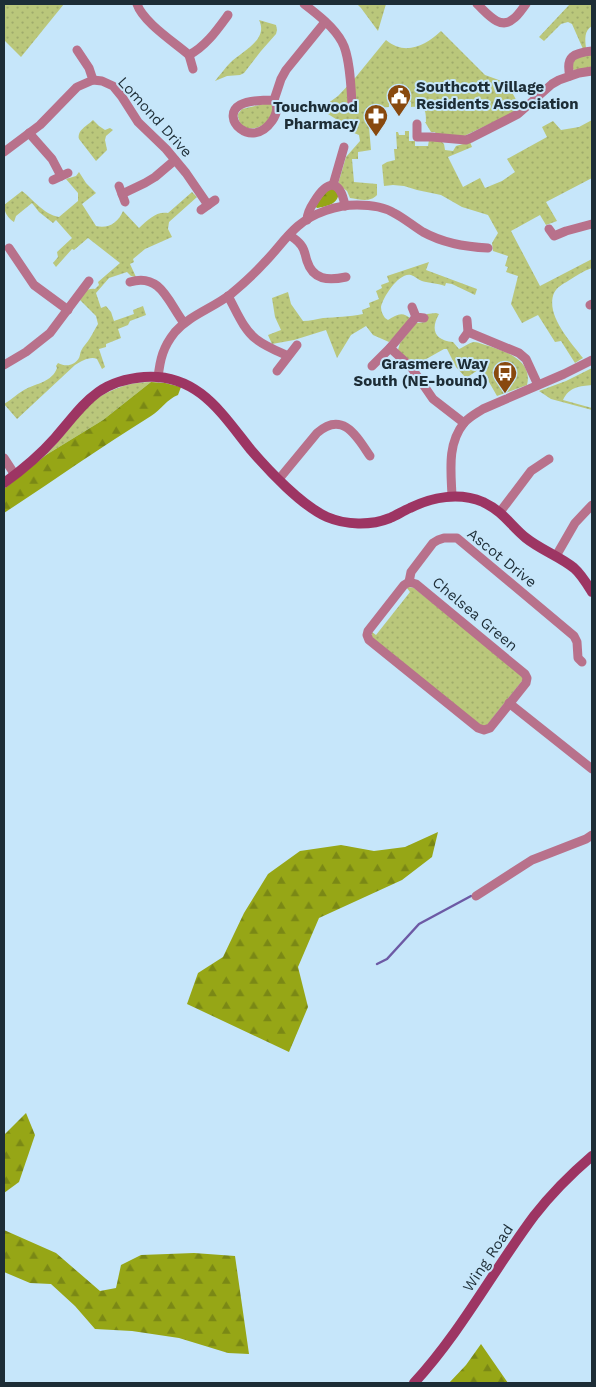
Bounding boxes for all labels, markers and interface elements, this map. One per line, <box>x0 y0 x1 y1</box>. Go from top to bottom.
street label: Lomond Drive <box>114 73 196 161</box>
place label: Southcott Village Residents Association <box>416 78 579 113</box>
public building icon: Southcott Village Residents Association <box>386 83 412 117</box>
place label: Touchwood Pharmacy <box>273 98 359 133</box>
pharmacy icon: Touchwood Pharmacy <box>363 103 389 137</box>
place label: Grasmere Way South (NE-bound) <box>354 355 489 390</box>
bus stop icon: Grasmere Way South (NE-bound) <box>492 360 518 394</box>
street label: Ascot Drive <box>464 525 540 591</box>
street label: Chelsea Green <box>429 573 521 655</box>
street label: Wing Road <box>459 1221 517 1295</box>

